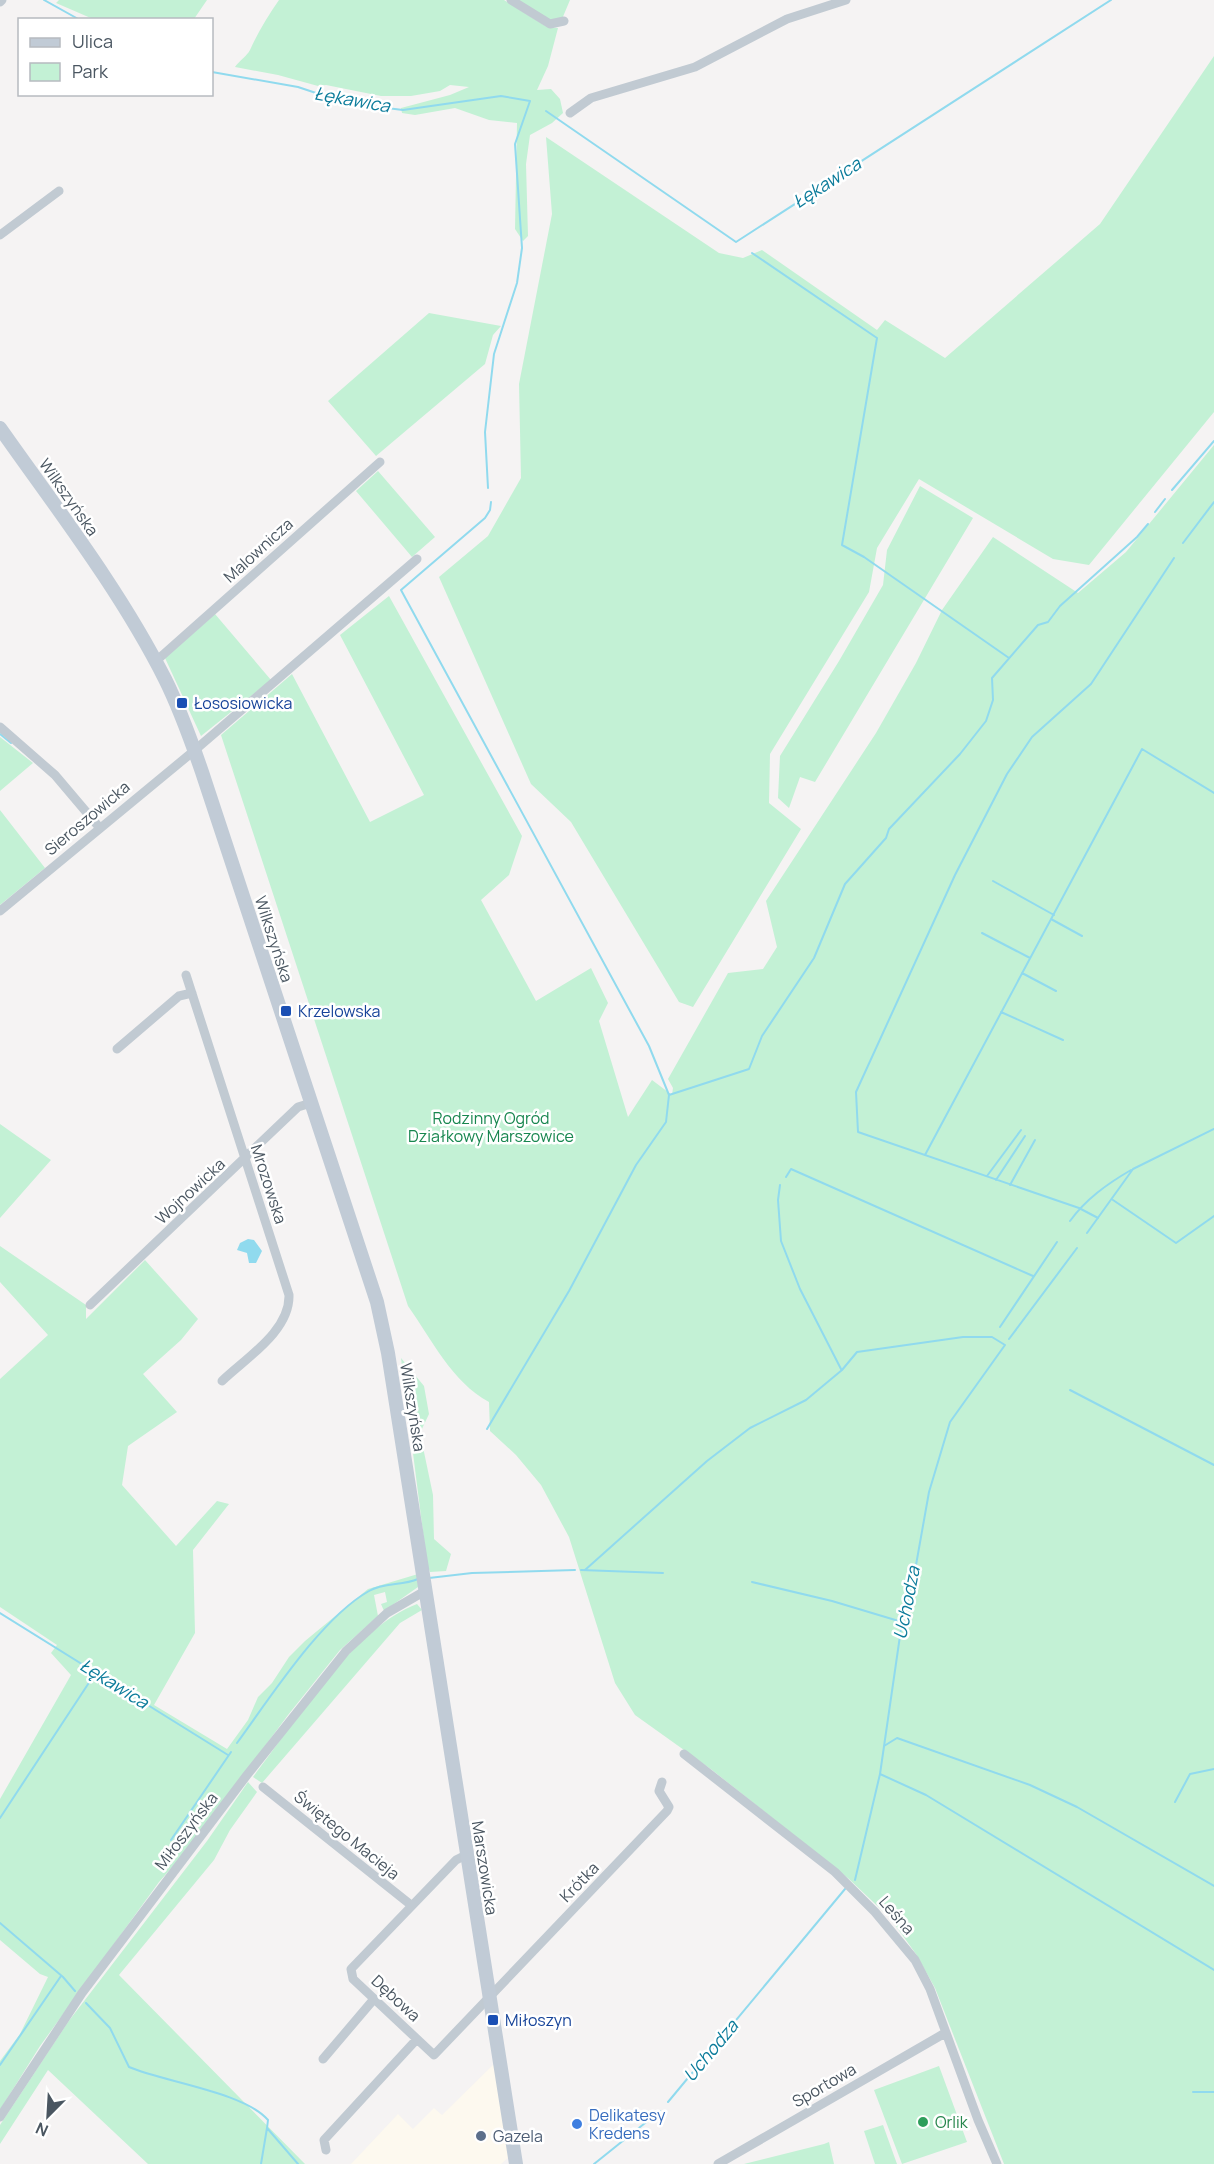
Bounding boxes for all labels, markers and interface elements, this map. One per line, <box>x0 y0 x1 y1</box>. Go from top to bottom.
legend <box>18 18 213 96</box>
text: Ulica <box>72 29 113 53</box>
text: Park <box>72 59 109 83</box>
water label: Łękawica <box>313 81 393 118</box>
water label: Łękawica <box>788 151 866 213</box>
street label: Wilkszyńska <box>34 454 104 540</box>
street label: Malownicza <box>219 513 297 587</box>
place label: Łososiowicka <box>194 692 292 714</box>
marker: Łososiowicka <box>175 696 189 710</box>
street label: Sieroszowicka <box>40 776 134 860</box>
street label: Wilkszyńska <box>250 893 298 985</box>
place label: Krzelowska <box>298 1000 381 1022</box>
marker: Krzelowska <box>279 1004 293 1018</box>
park label: Rodzinny Ogród Działkowy Marszowice <box>408 1107 574 1147</box>
street label: Mrozowska <box>246 1141 292 1227</box>
street label: Wojnowicka <box>150 1153 230 1229</box>
street label: Wilkszyńska <box>395 1361 431 1453</box>
water label: Uchodza <box>887 1563 925 1641</box>
water label: Łękawica <box>76 1653 154 1714</box>
street label: Świętego Macieja <box>290 1786 404 1884</box>
street label: Miłoszyńska <box>150 1788 222 1874</box>
street label: Marszowicka <box>467 1819 503 1917</box>
street label: Krótka <box>554 1857 604 1907</box>
street label: Leśna <box>874 1891 920 1939</box>
street label: Dębowa <box>367 1970 425 2026</box>
place label: Miłoszyn <box>505 2009 572 2031</box>
marker: Miłoszyn <box>486 2013 500 2027</box>
water label: Uchodza <box>677 2014 744 2086</box>
street label: Sportowa <box>788 2058 860 2112</box>
north arrow <box>18 2086 78 2146</box>
place label: Delikatesy Kredens <box>589 2104 666 2144</box>
place label: Orlik <box>935 2111 969 2133</box>
marker: Orlik <box>916 2115 930 2129</box>
text: N <box>32 2117 52 2142</box>
marker: Delikatesy Kredens <box>570 2117 584 2131</box>
place label: Gazela <box>493 2125 543 2147</box>
marker: Gazela <box>474 2129 488 2143</box>

